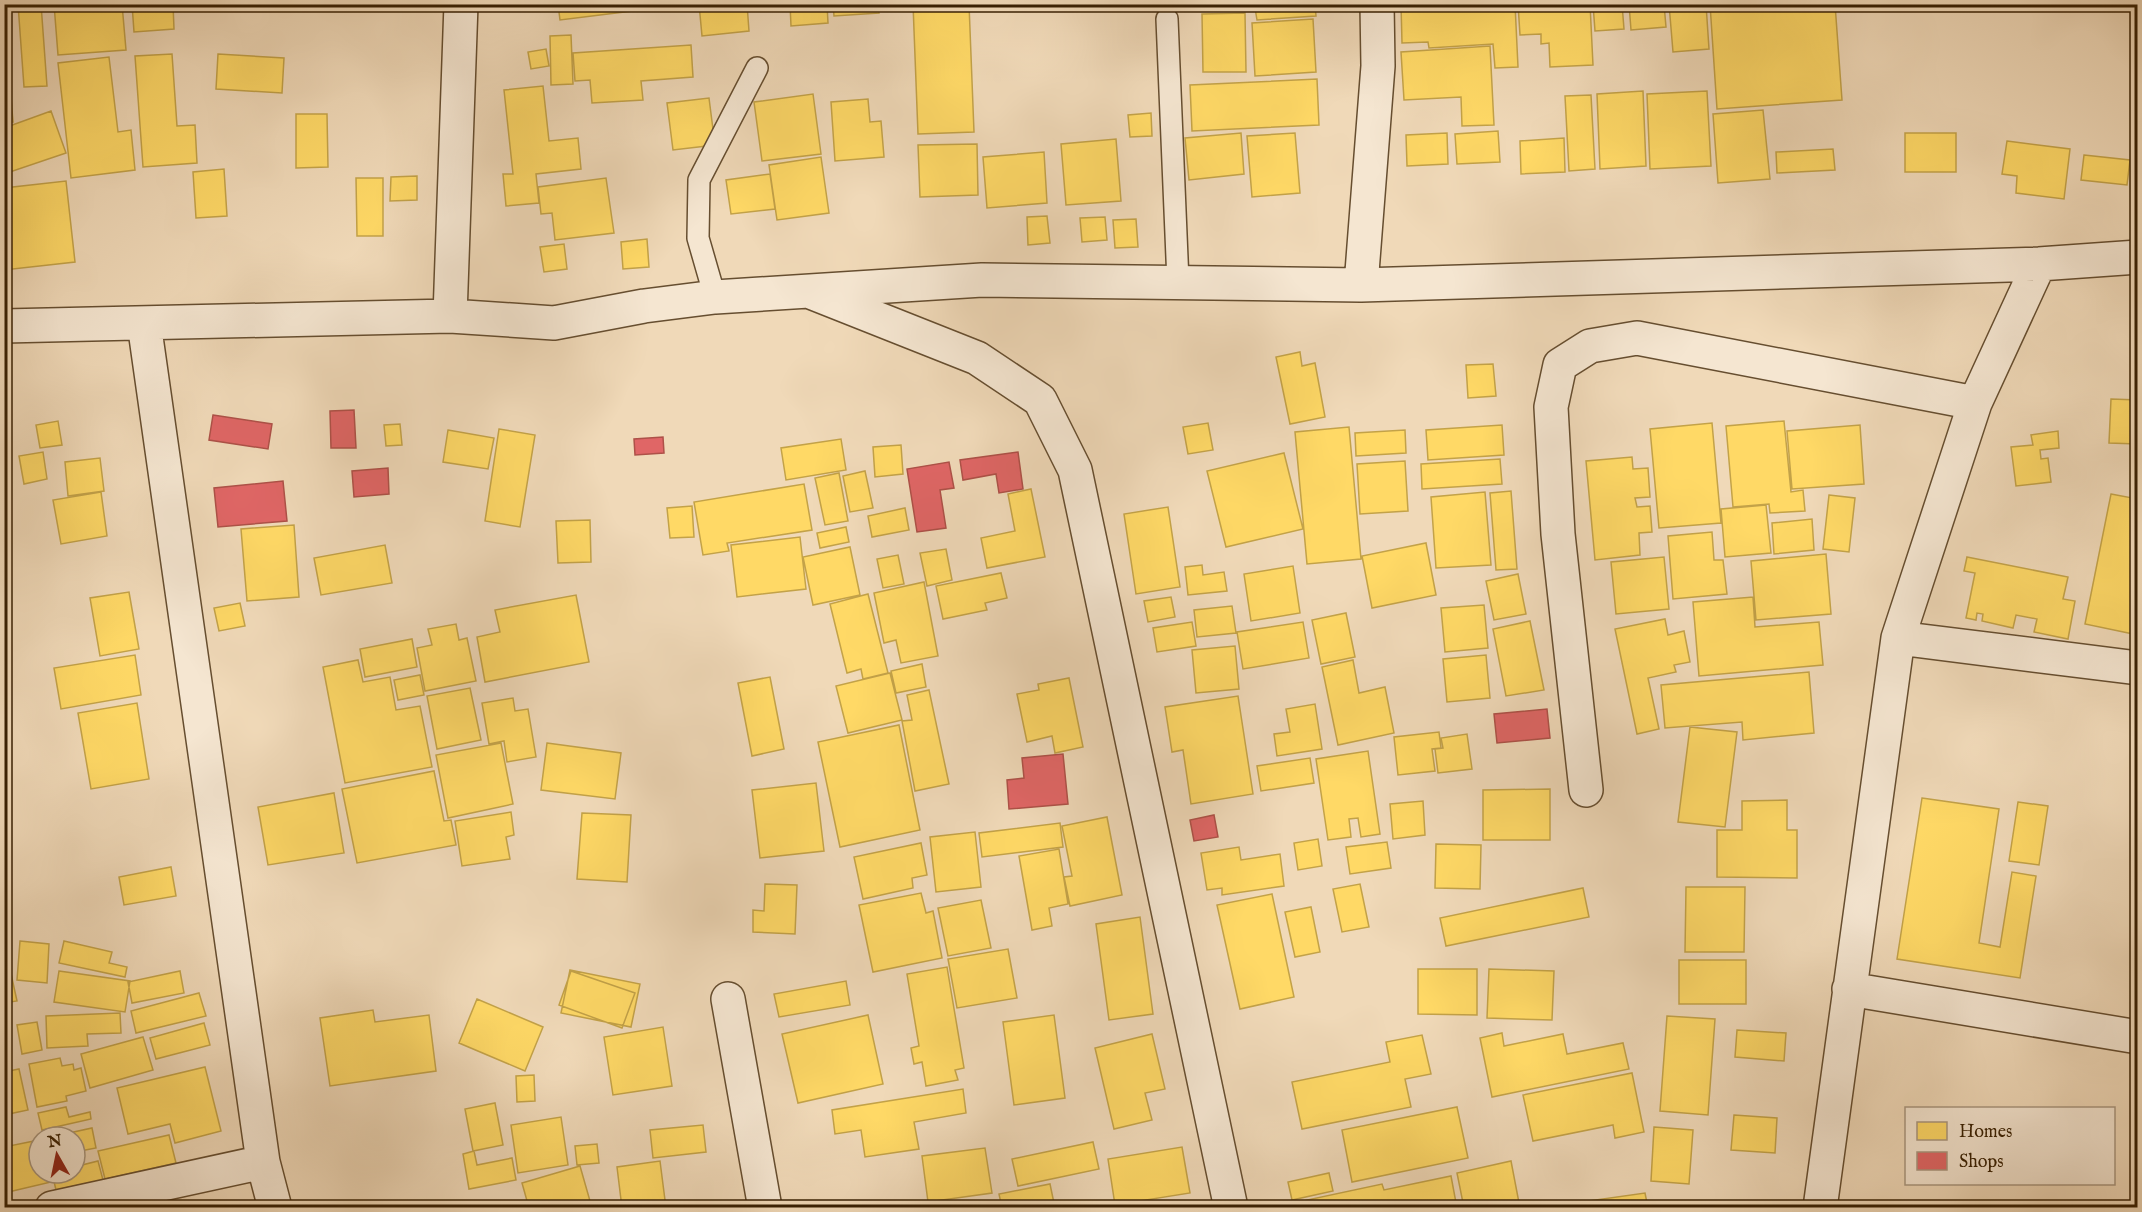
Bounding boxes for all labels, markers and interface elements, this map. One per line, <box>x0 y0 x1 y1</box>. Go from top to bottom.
legend <box>1905 1107 2115 1185</box>
text: Homes <box>1959 1121 2012 1144</box>
north arrow <box>27 1125 87 1185</box>
text: N <box>46 1131 64 1153</box>
text: Shops <box>1959 1151 2004 1174</box>

